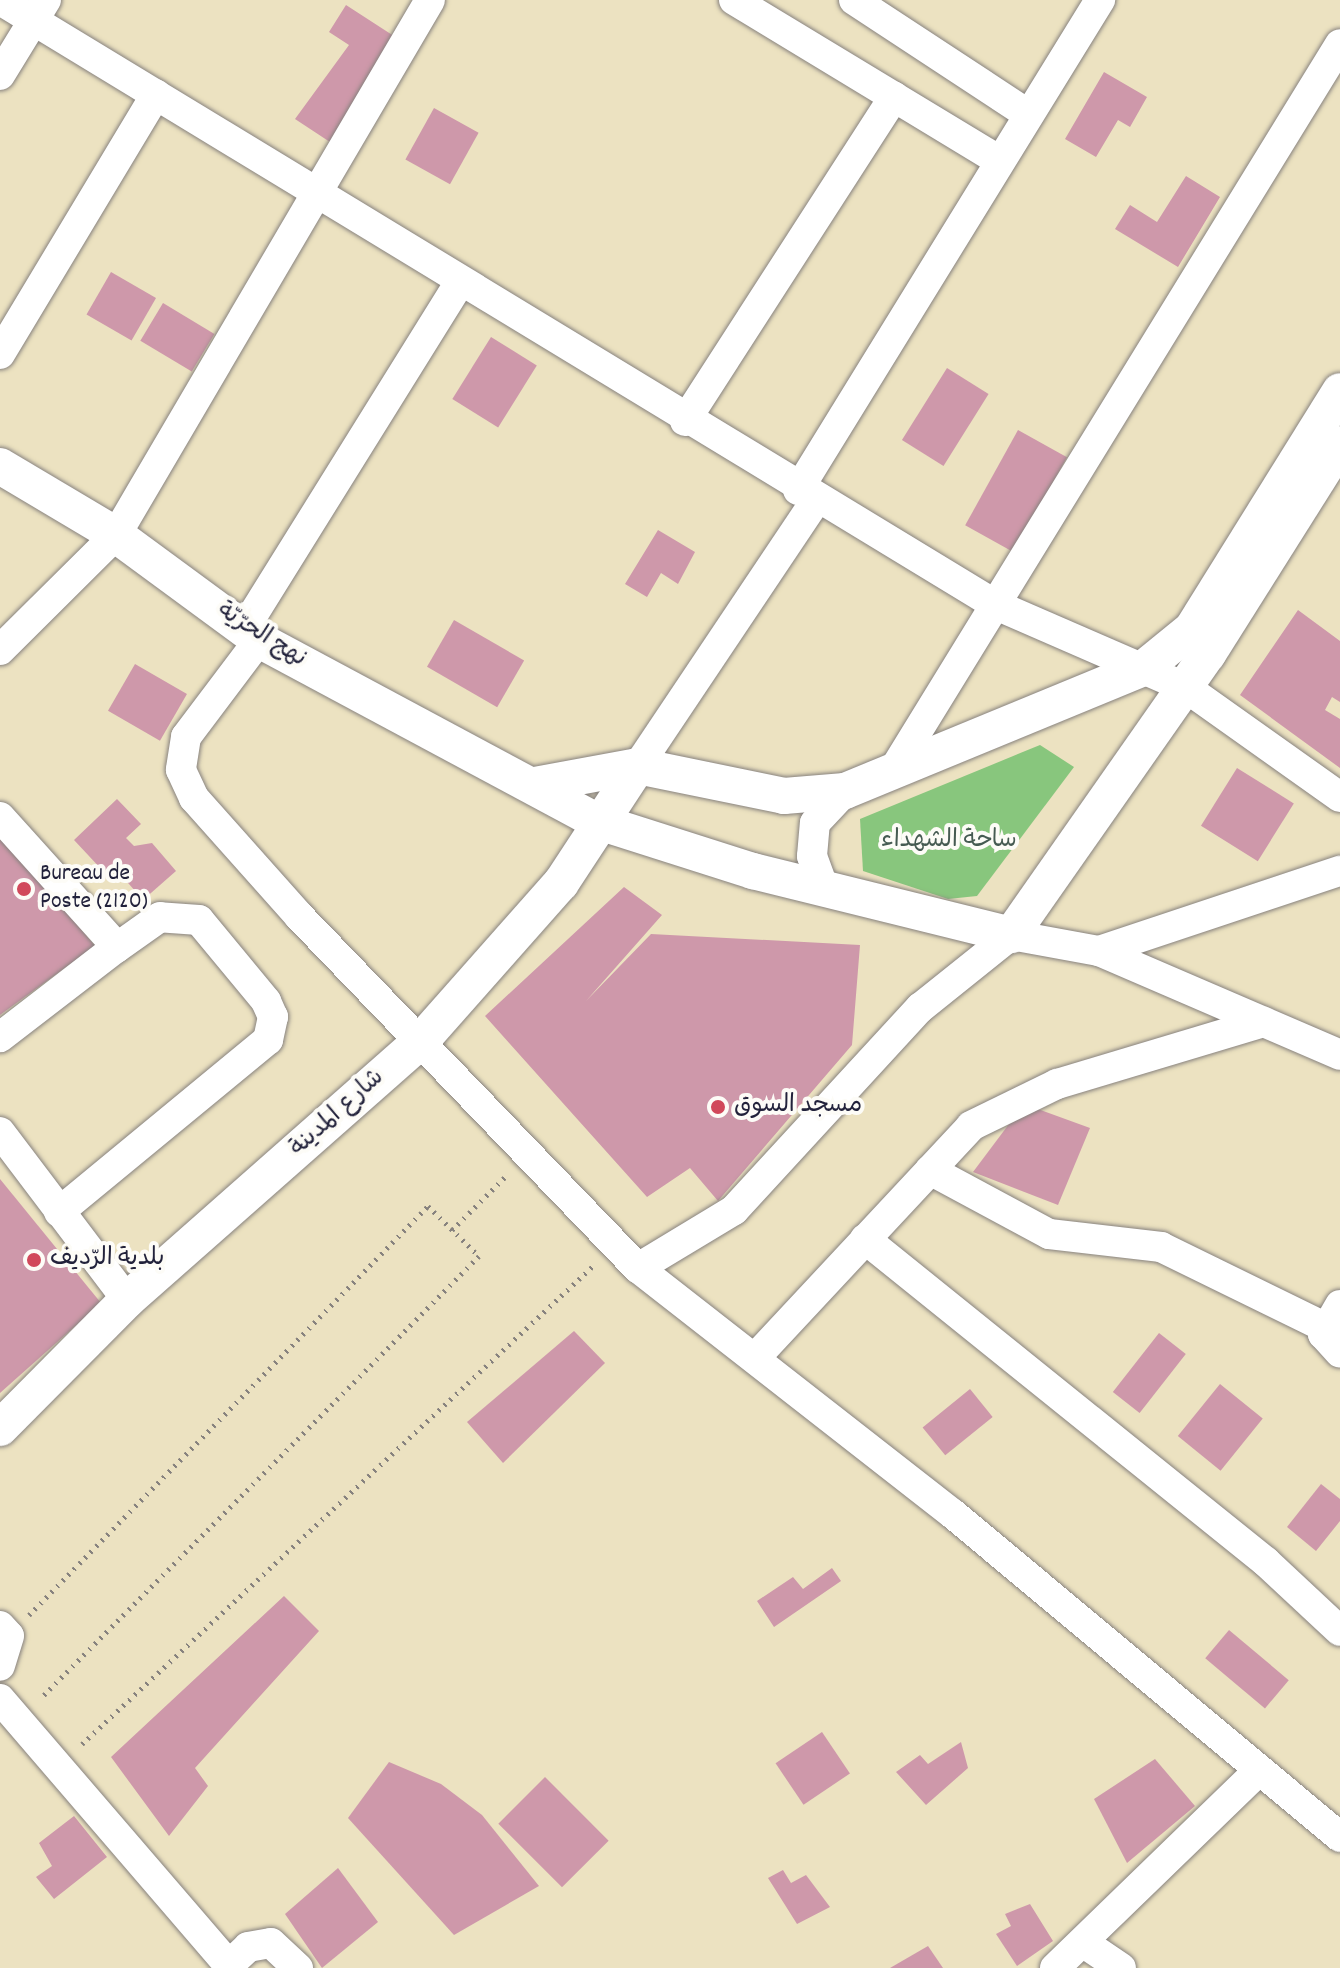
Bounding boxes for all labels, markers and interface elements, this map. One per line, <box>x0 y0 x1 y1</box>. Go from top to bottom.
street label: نهج الحرّيّة <box>211 597 311 675</box>
park label: ساحة الشهداء <box>881 828 1017 856</box>
place label: Bureau de Poste (2120) <box>40 861 148 917</box>
marker: Bureau de Poste (2120) <box>15 880 33 898</box>
street label: شارع المدينة <box>285 1064 391 1164</box>
place label: مسجد السوق <box>734 1093 862 1121</box>
marker: مسجد السوق <box>709 1098 727 1116</box>
place label: بلدية الرّديف <box>50 1246 165 1274</box>
marker: بلدية الرّديف <box>25 1251 43 1269</box>

